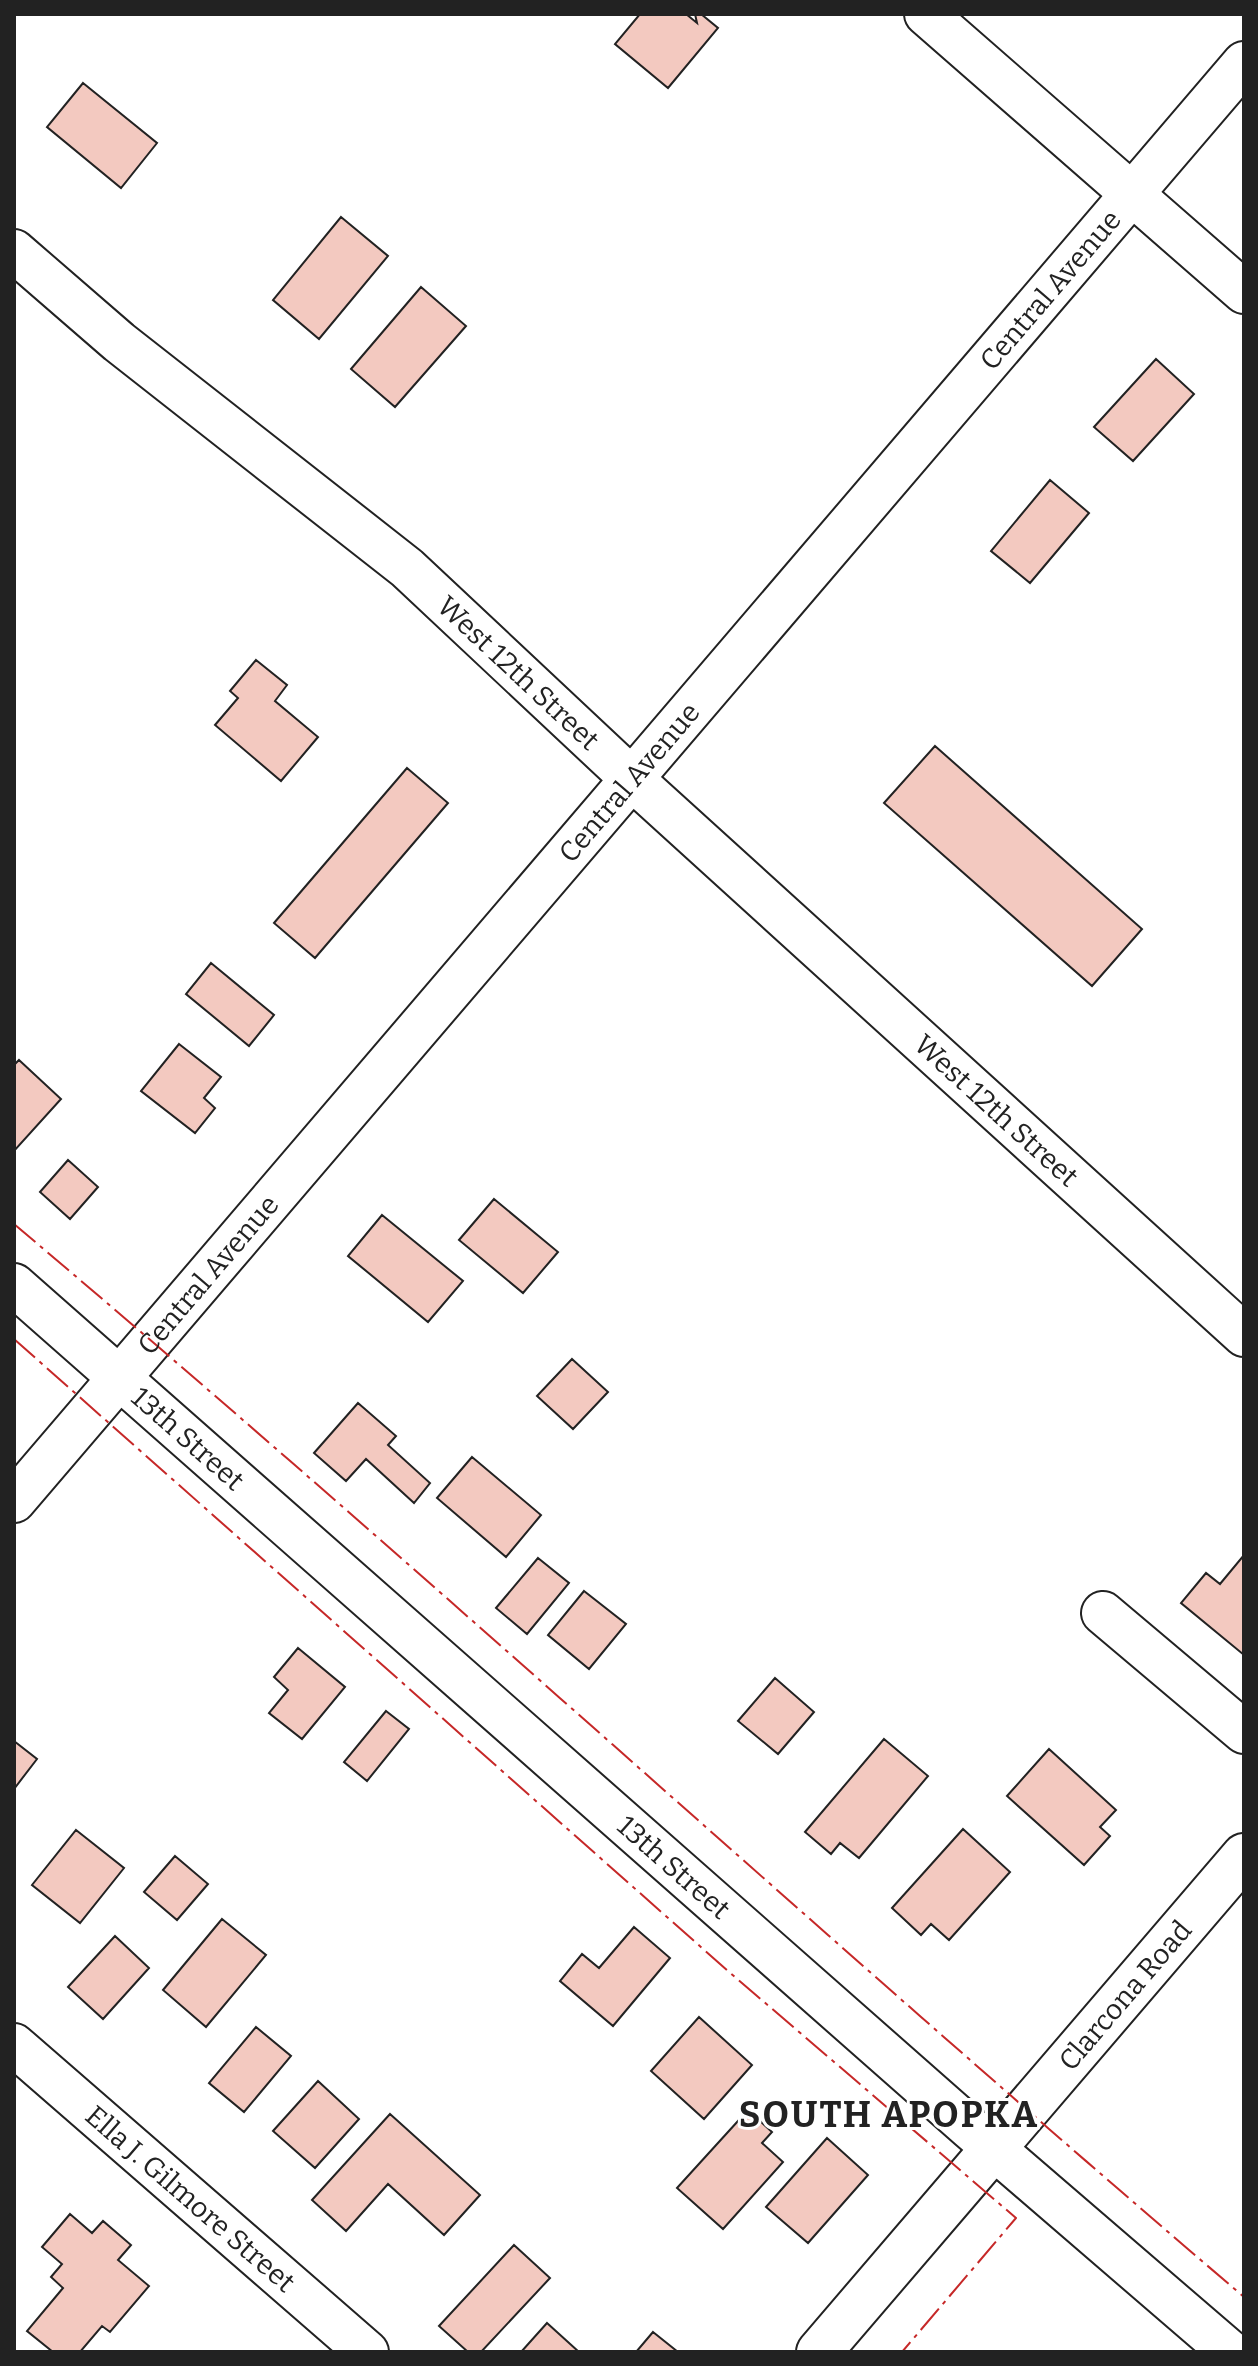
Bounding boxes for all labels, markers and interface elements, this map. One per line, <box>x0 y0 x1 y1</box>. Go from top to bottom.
street label: Central Avenue <box>973 203 1128 377</box>
street label: West 12th Street <box>430 589 606 757</box>
street label: Central Avenue <box>552 696 707 869</box>
street label: West 12th Street <box>907 1028 1085 1193</box>
street label: Central Avenue <box>131 1188 285 1361</box>
street label: 13th Street <box>125 1380 251 1497</box>
street label: 13th Street <box>611 1809 737 1926</box>
street label: Clarcona Road <box>1052 1914 1198 2077</box>
district label: SOUTH APOPKA <box>739 2093 1039 2137</box>
street label: Ella J. Gilmore Street <box>79 2099 302 2299</box>

